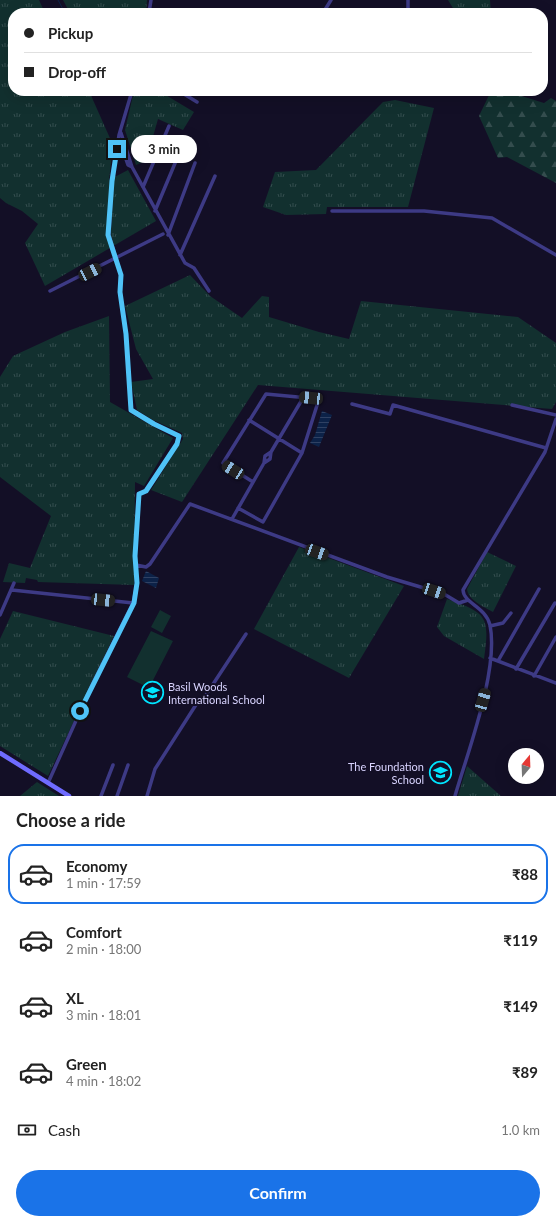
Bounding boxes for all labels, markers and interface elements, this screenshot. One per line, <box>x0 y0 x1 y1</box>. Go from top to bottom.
text: Pickup <box>48 24 93 42</box>
text: Drop-off <box>48 63 106 81</box>
callout: 3 min <box>131 135 197 163</box>
route end <box>108 140 126 158</box>
text: 3 min <box>148 141 180 157</box>
car <box>77 261 103 283</box>
car <box>298 391 324 405</box>
car <box>220 458 246 482</box>
car <box>304 542 330 562</box>
car <box>421 582 447 600</box>
car <box>90 593 116 607</box>
school or university icon: Basil Woods International School <box>139 680 165 706</box>
place label: Basil Woods International School <box>168 680 265 706</box>
car <box>474 687 492 713</box>
route start <box>71 702 89 720</box>
north arrow <box>508 748 544 784</box>
map controls <box>508 748 544 784</box>
place label: The Foundation School <box>348 760 424 786</box>
school or university icon: The Foundation School <box>427 760 453 786</box>
text: Choose a ride <box>16 809 125 831</box>
icon: car <box>18 856 54 892</box>
text: Economy <box>66 857 127 875</box>
text: ₹88 <box>512 865 538 883</box>
text: 1 min · 17:59 <box>66 875 141 891</box>
icon: car <box>18 922 54 958</box>
text: Comfort <box>66 923 122 941</box>
text: ₹119 <box>503 931 538 949</box>
text: 2 min · 18:00 <box>66 941 141 957</box>
icon: car <box>18 988 54 1024</box>
text: XL <box>66 989 84 1007</box>
text: ₹149 <box>503 997 538 1015</box>
text: 3 min · 18:01 <box>66 1007 141 1023</box>
icon: car <box>18 1054 54 1090</box>
text: Green <box>66 1055 107 1073</box>
text: ₹89 <box>512 1063 538 1081</box>
text: 4 min · 18:02 <box>66 1073 141 1089</box>
icon: cash <box>16 1119 38 1141</box>
text: Cash <box>48 1121 80 1139</box>
text: 1.0 km <box>501 1122 540 1138</box>
button: Confirm <box>16 1170 540 1216</box>

